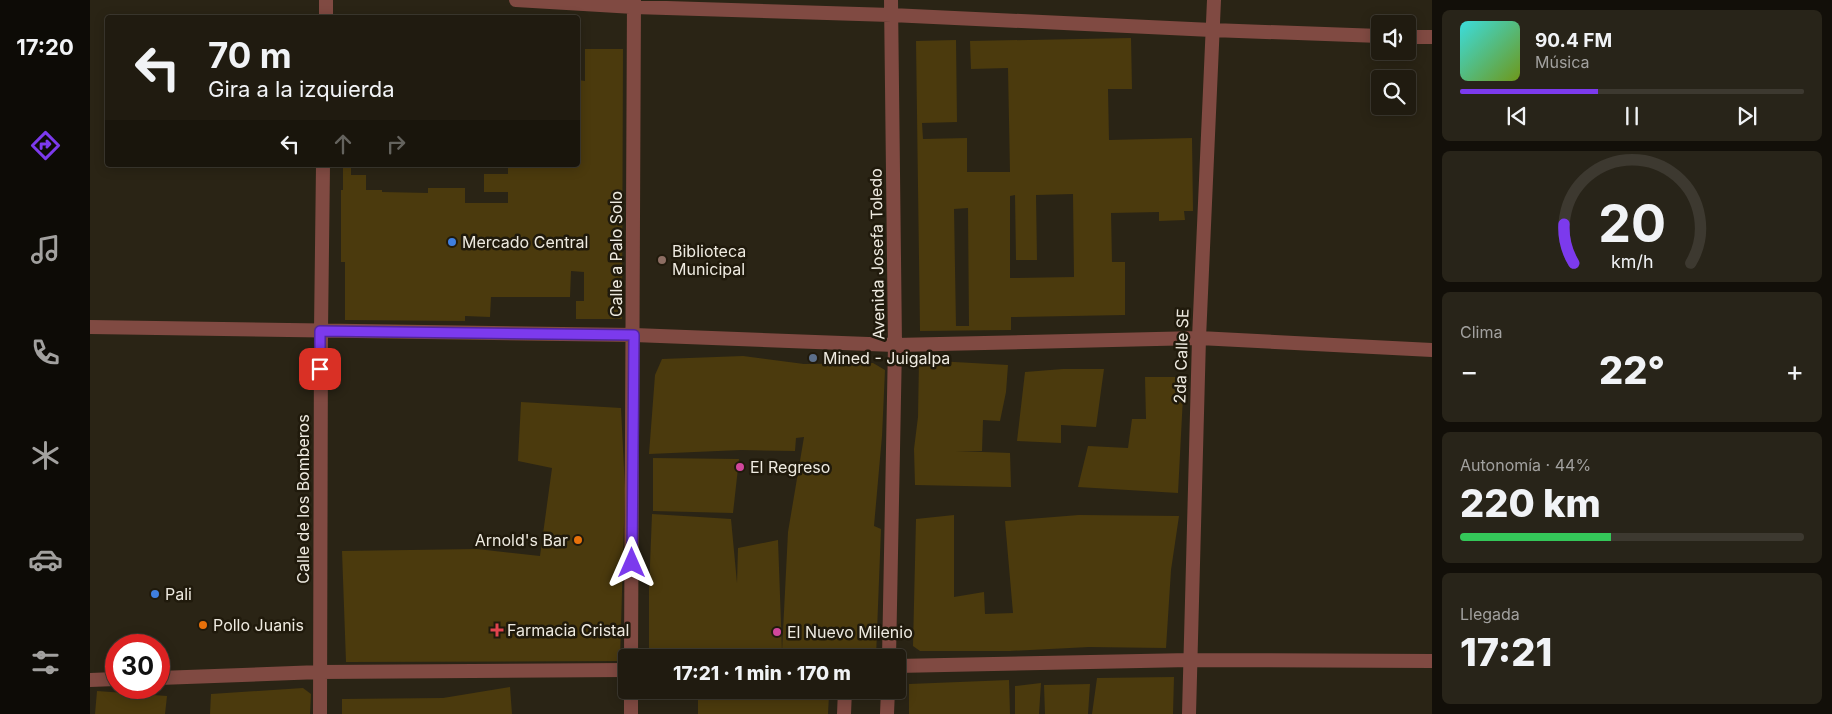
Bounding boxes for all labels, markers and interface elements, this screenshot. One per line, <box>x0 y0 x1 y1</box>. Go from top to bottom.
map controls <box>1371 15 1416 115</box>
button: sound <box>1371 15 1416 60</box>
text: 90.4 FM <box>1535 29 1612 52</box>
text: 17:20 <box>16 34 74 60</box>
text: 70 m <box>208 34 292 76</box>
icon: left <box>125 35 190 100</box>
text: Música <box>1535 52 1590 72</box>
button: search <box>1371 70 1416 115</box>
text: Gira a la izquierda <box>208 76 395 102</box>
icon: previous <box>1503 102 1531 130</box>
icon: pause <box>1618 102 1646 130</box>
icon: next <box>1733 102 1761 130</box>
icon: directions <box>28 128 63 163</box>
icon: left <box>276 130 304 158</box>
icon: ahead <box>329 130 357 158</box>
icon: right <box>382 130 410 158</box>
street label: Avenida Josefa Toledo <box>866 168 888 340</box>
street label: Calle a Palo Solo <box>606 191 626 317</box>
text: 20 <box>1598 192 1666 255</box>
icon: music <box>28 232 63 267</box>
place label: Mercado Central <box>462 232 588 252</box>
marker: Mercado Central <box>446 236 458 248</box>
place label: Biblioteca Municipal <box>672 241 746 279</box>
text: km/h <box>1611 251 1653 272</box>
marker: Biblioteca Municipal <box>656 254 668 266</box>
street label: 2da Calle SE <box>1169 308 1193 404</box>
text: Clima <box>1460 322 1502 342</box>
icon: phone <box>28 335 63 370</box>
text: 22° <box>1599 347 1665 393</box>
pin <box>299 348 341 390</box>
place label: Mined - Juigalpa <box>823 348 950 368</box>
marker: Mined - Juigalpa <box>807 352 819 364</box>
text: − <box>1460 354 1479 388</box>
text: + <box>1785 354 1804 388</box>
icon: arrive <box>306 355 334 383</box>
street label: Calle de los Bomberos <box>293 414 313 584</box>
icon: climate <box>28 438 63 473</box>
text: Autonomía · 44% <box>1460 455 1591 475</box>
place label: El Regreso <box>750 457 830 477</box>
marker: El Regreso <box>734 461 746 473</box>
text: 220 km <box>1460 480 1601 526</box>
place label: Arnold's Bar <box>475 530 568 550</box>
marker: Arnold's Bar <box>572 534 584 546</box>
position arrow <box>605 536 657 588</box>
icon: car <box>28 542 63 577</box>
place label: Pali <box>165 584 192 604</box>
marker: Pali <box>149 588 161 600</box>
text: Llegada <box>1460 604 1520 624</box>
place label: Pollo Juanis <box>213 615 304 635</box>
marker: Pollo Juanis <box>197 619 209 631</box>
place label: Farmacia Cristal <box>507 620 629 640</box>
place label: El Nuevo Milenio <box>787 622 913 642</box>
marker: Farmacia Cristal <box>491 624 503 636</box>
marker: El Nuevo Milenio <box>771 626 783 638</box>
text: 17:21 <box>1460 629 1552 675</box>
speed limit sign: 30 <box>105 634 170 699</box>
icon: filters <box>28 645 63 680</box>
text: 17:21 · 1 min · 170 m <box>673 662 851 685</box>

